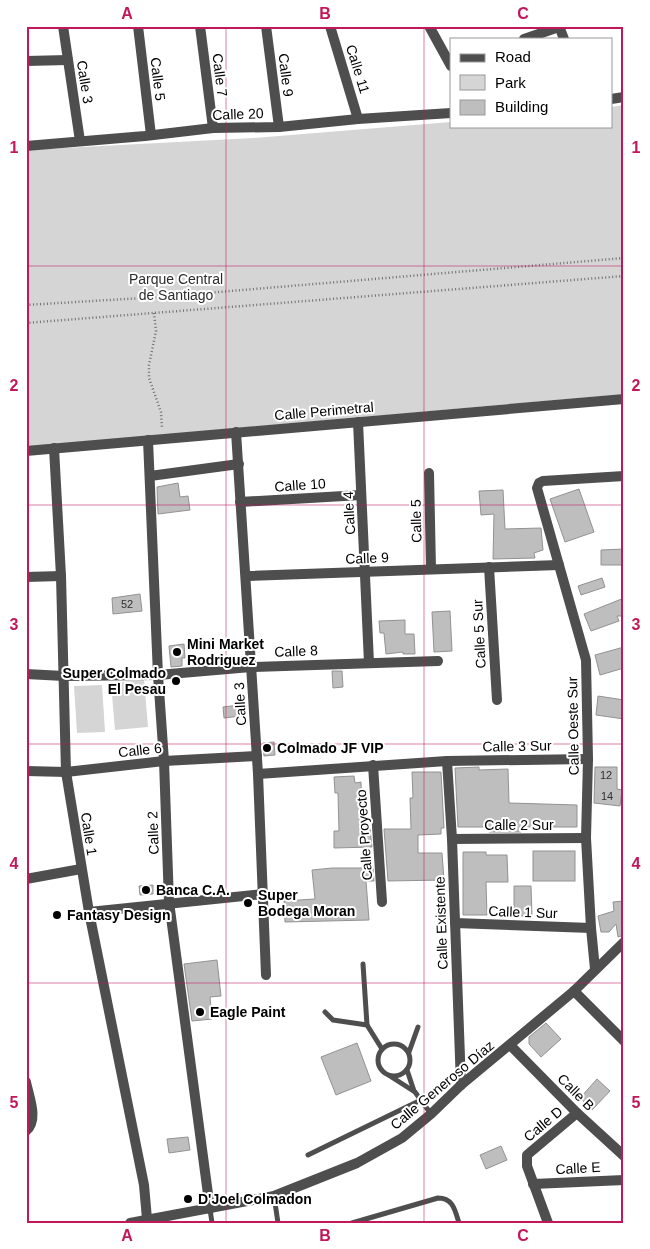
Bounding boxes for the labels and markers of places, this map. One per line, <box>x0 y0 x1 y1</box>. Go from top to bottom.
place label: Mini Market Rodriguez <box>187 636 264 668</box>
marker: Mini Market Rodriguez <box>171 646 183 658</box>
place label: Super Colmado El Pesau <box>63 665 166 697</box>
marker: Super Colmado El Pesau <box>170 675 182 687</box>
place label: Colmado JF VIP <box>277 740 384 756</box>
marker: Colmado JF VIP <box>261 742 273 754</box>
place label: Banca C.A. <box>156 882 230 898</box>
marker: Banca C.A. <box>140 884 152 896</box>
place label: Super Bodega Moran <box>258 887 355 919</box>
marker: Super Bodega Moran <box>242 897 254 909</box>
place label: Fantasy Design <box>67 907 170 923</box>
marker: Fantasy Design <box>51 909 63 921</box>
place label: Eagle Paint <box>210 1004 286 1020</box>
marker: Eagle Paint <box>194 1006 206 1018</box>
place label: D'Joel Colmadon <box>198 1191 312 1207</box>
marker: D'Joel Colmadon <box>182 1193 194 1205</box>

